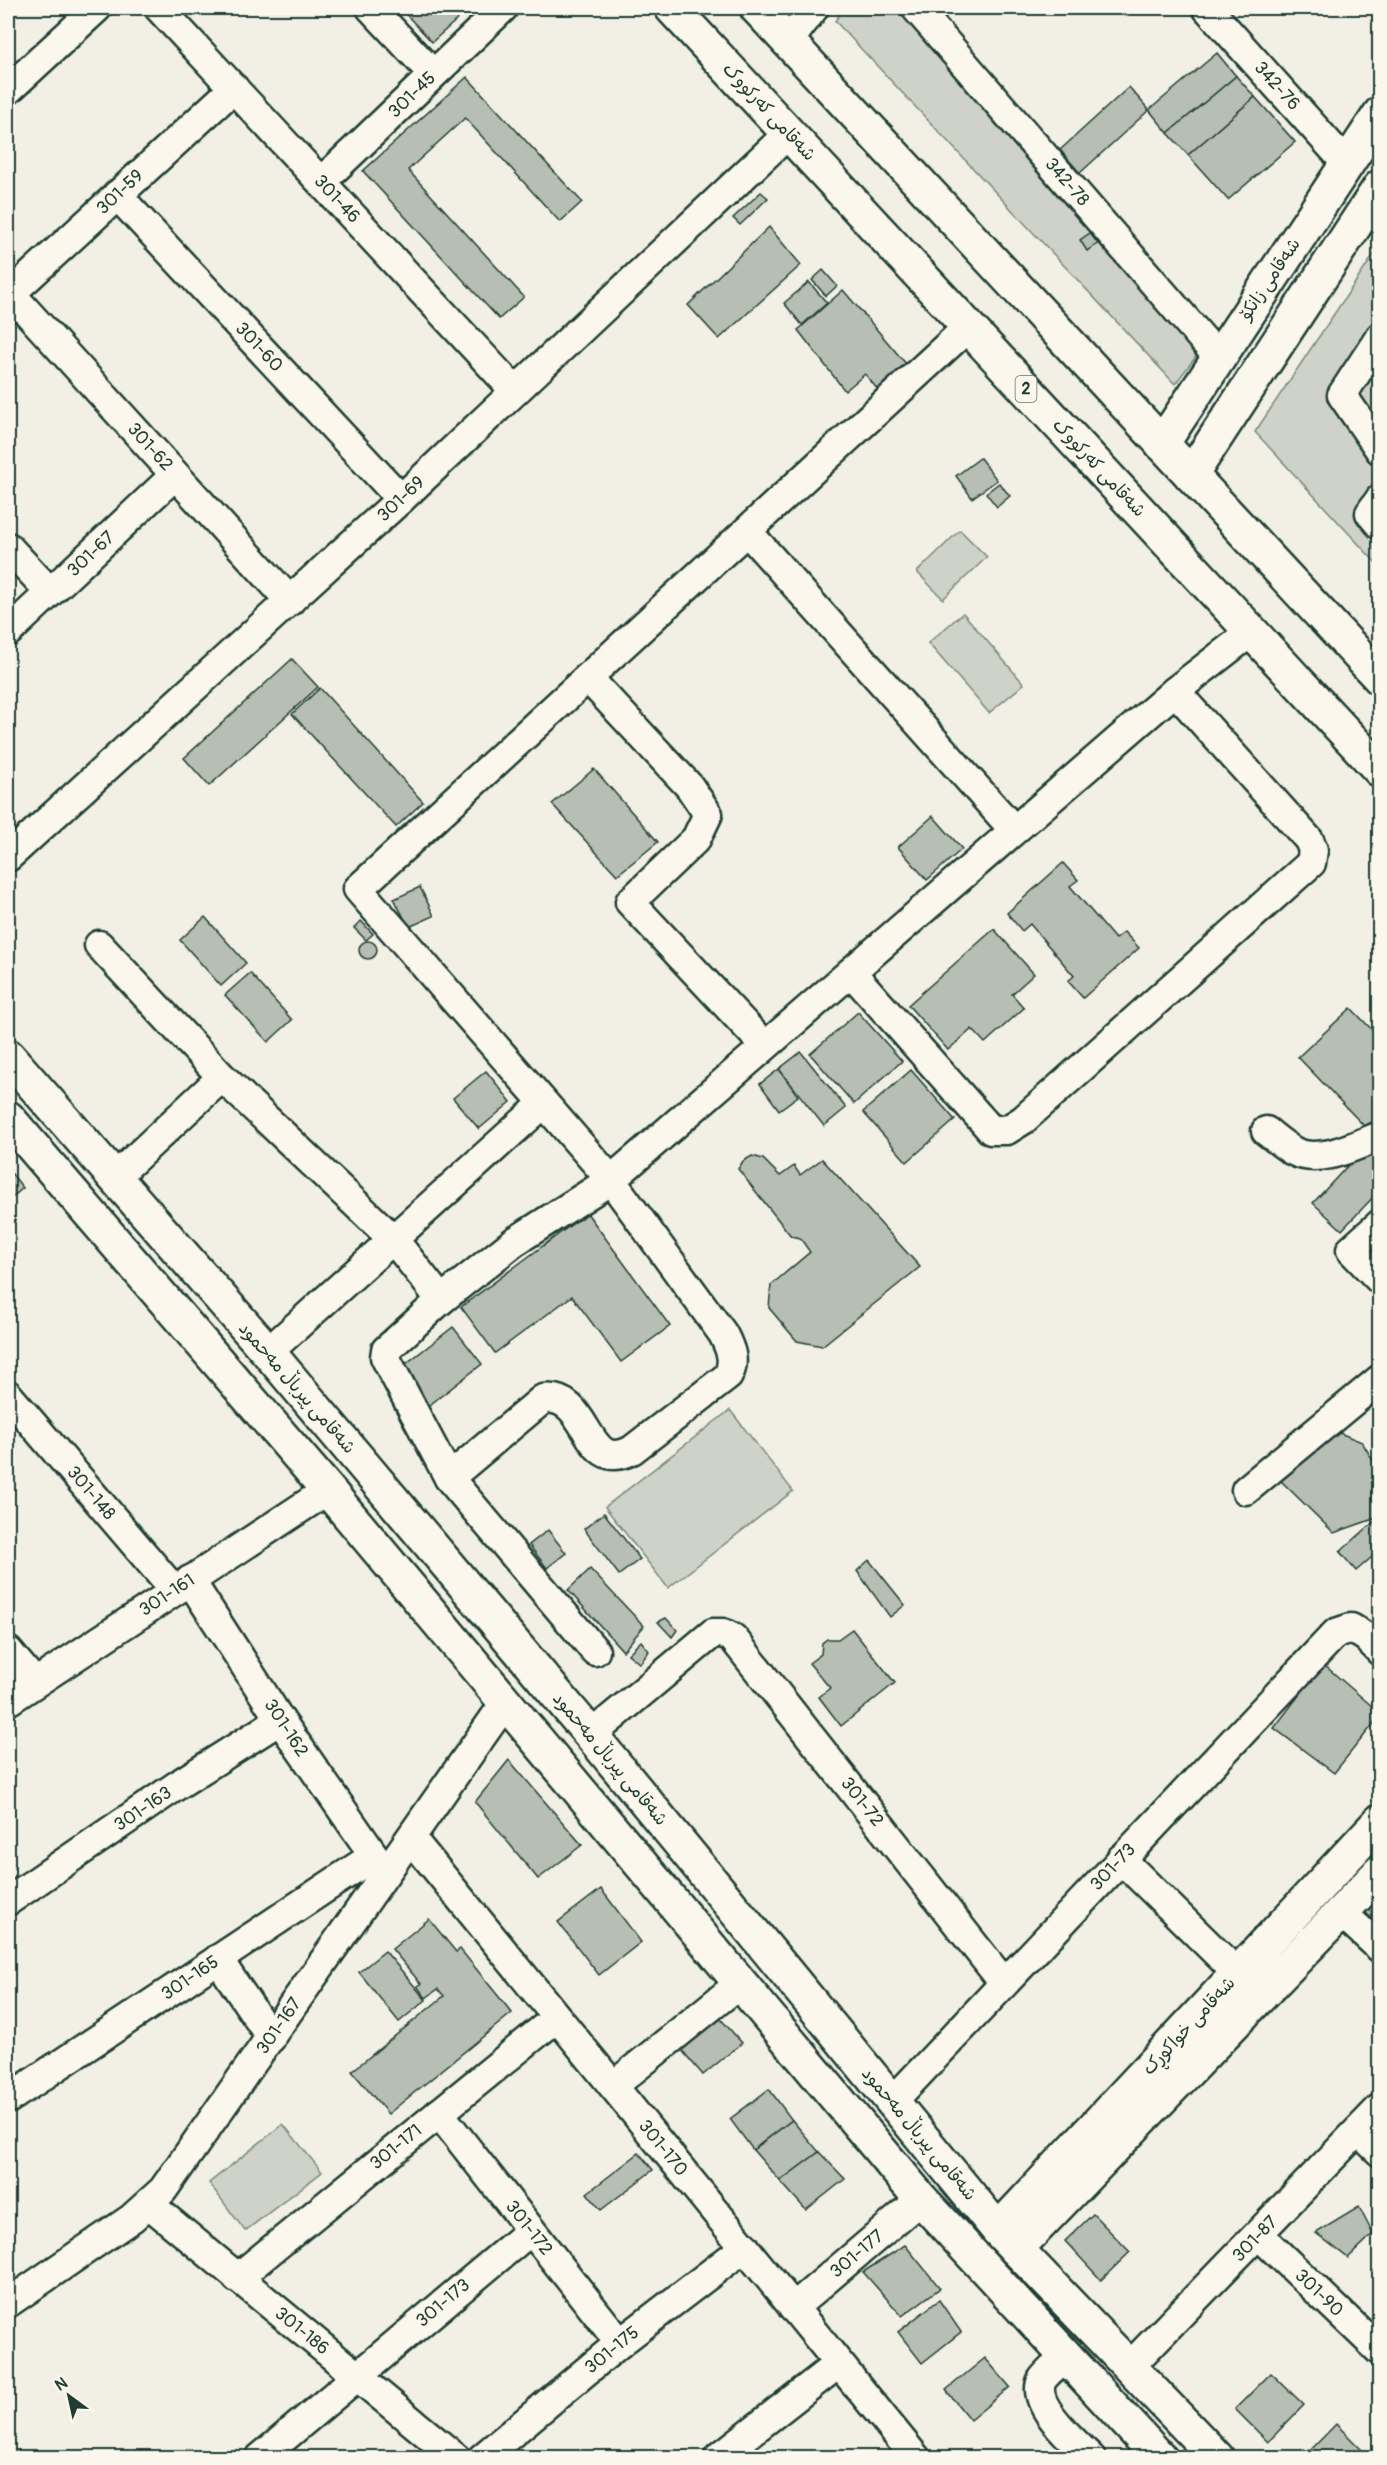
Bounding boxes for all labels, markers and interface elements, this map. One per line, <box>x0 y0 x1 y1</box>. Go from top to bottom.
street label: 342-76 <box>1249 57 1305 115</box>
street label: شەقامی کەرکووک <box>717 58 821 166</box>
street label: 301-45 <box>383 67 441 123</box>
street label: 342-78 <box>1040 153 1094 211</box>
street label: 301-59 <box>92 164 148 220</box>
street label: 301-46 <box>309 170 365 228</box>
street label: شەقامی زانکۆ <box>1233 234 1306 326</box>
street label: 301-60 <box>230 317 288 377</box>
road number: 2 <box>1016 376 1036 402</box>
street label: شەقامی کەرکووک <box>1047 414 1151 522</box>
street label: 301-62 <box>122 418 178 476</box>
street label: 301-69 <box>372 471 430 527</box>
street label: 301-67 <box>62 526 120 582</box>
street label: شەقامی پیرباڵ مەحمود <box>233 1315 363 1459</box>
street label: 301-148 <box>62 1461 120 1525</box>
street label: 301-161 <box>135 1569 199 1621</box>
street label: شەقامی پیرباڵ مەحمود <box>547 1686 675 1830</box>
street label: 301-162 <box>259 1695 313 1761</box>
street label: 301-72 <box>836 1773 888 1831</box>
street label: 301-163 <box>110 1781 176 1837</box>
street label: 301-73 <box>1085 1838 1141 1896</box>
street label: 301-165 <box>157 1950 223 2006</box>
street label: شەقامی خواکوڕک <box>1138 1972 1243 2082</box>
street label: 301-167 <box>251 1993 307 2059</box>
street label: شەقامی پیرباڵ مەحمود <box>856 2061 984 2205</box>
street label: 301-170 <box>633 2115 693 2181</box>
street label: 301-171 <box>365 2119 427 2175</box>
street label: 301-172 <box>500 2196 558 2260</box>
street label: 301-87 <box>1227 2211 1283 2267</box>
street label: 301-177 <box>825 2225 889 2283</box>
street label: 301-90 <box>1290 2264 1348 2322</box>
street label: 301-173 <box>411 2274 475 2332</box>
street label: 301-186 <box>270 2302 334 2360</box>
street label: 301-175 <box>580 2321 644 2379</box>
north arrow <box>39 2366 99 2426</box>
text: N <box>51 2373 72 2396</box>

